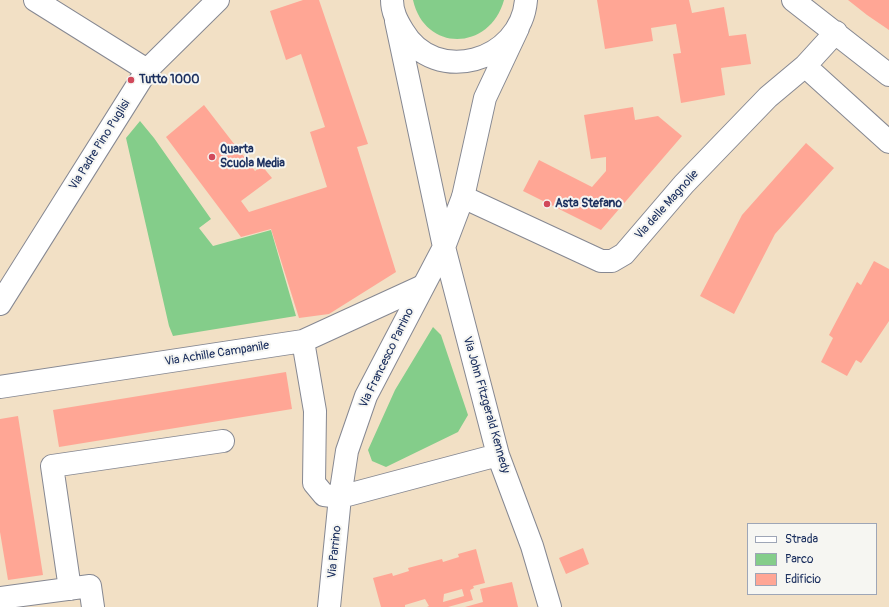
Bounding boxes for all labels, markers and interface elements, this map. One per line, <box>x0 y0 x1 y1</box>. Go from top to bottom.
place label: Tutto 1000 <box>139 73 199 87</box>
marker: Tutto 1000 <box>126 75 136 85</box>
street label: Via Padre Pino Puglisi <box>66 97 134 193</box>
place label: Quarta Scuola Media <box>220 143 285 171</box>
marker: Quarta Scuola Media <box>207 152 217 162</box>
street label: Via delle Magnolie <box>632 167 702 243</box>
place label: Asta Stefano <box>555 197 622 211</box>
marker: Asta Stefano <box>542 199 552 209</box>
street label: Via Francesco Parrino <box>357 306 417 410</box>
street label: Via John Fitzgerald Kennedy <box>460 335 512 475</box>
street label: Via Achille Campanile <box>164 339 270 369</box>
legend <box>747 523 877 595</box>
street label: Via Parrino <box>325 525 345 579</box>
text: Strada <box>785 532 818 547</box>
text: Parco <box>785 552 814 567</box>
text: Edificio <box>785 572 821 587</box>

